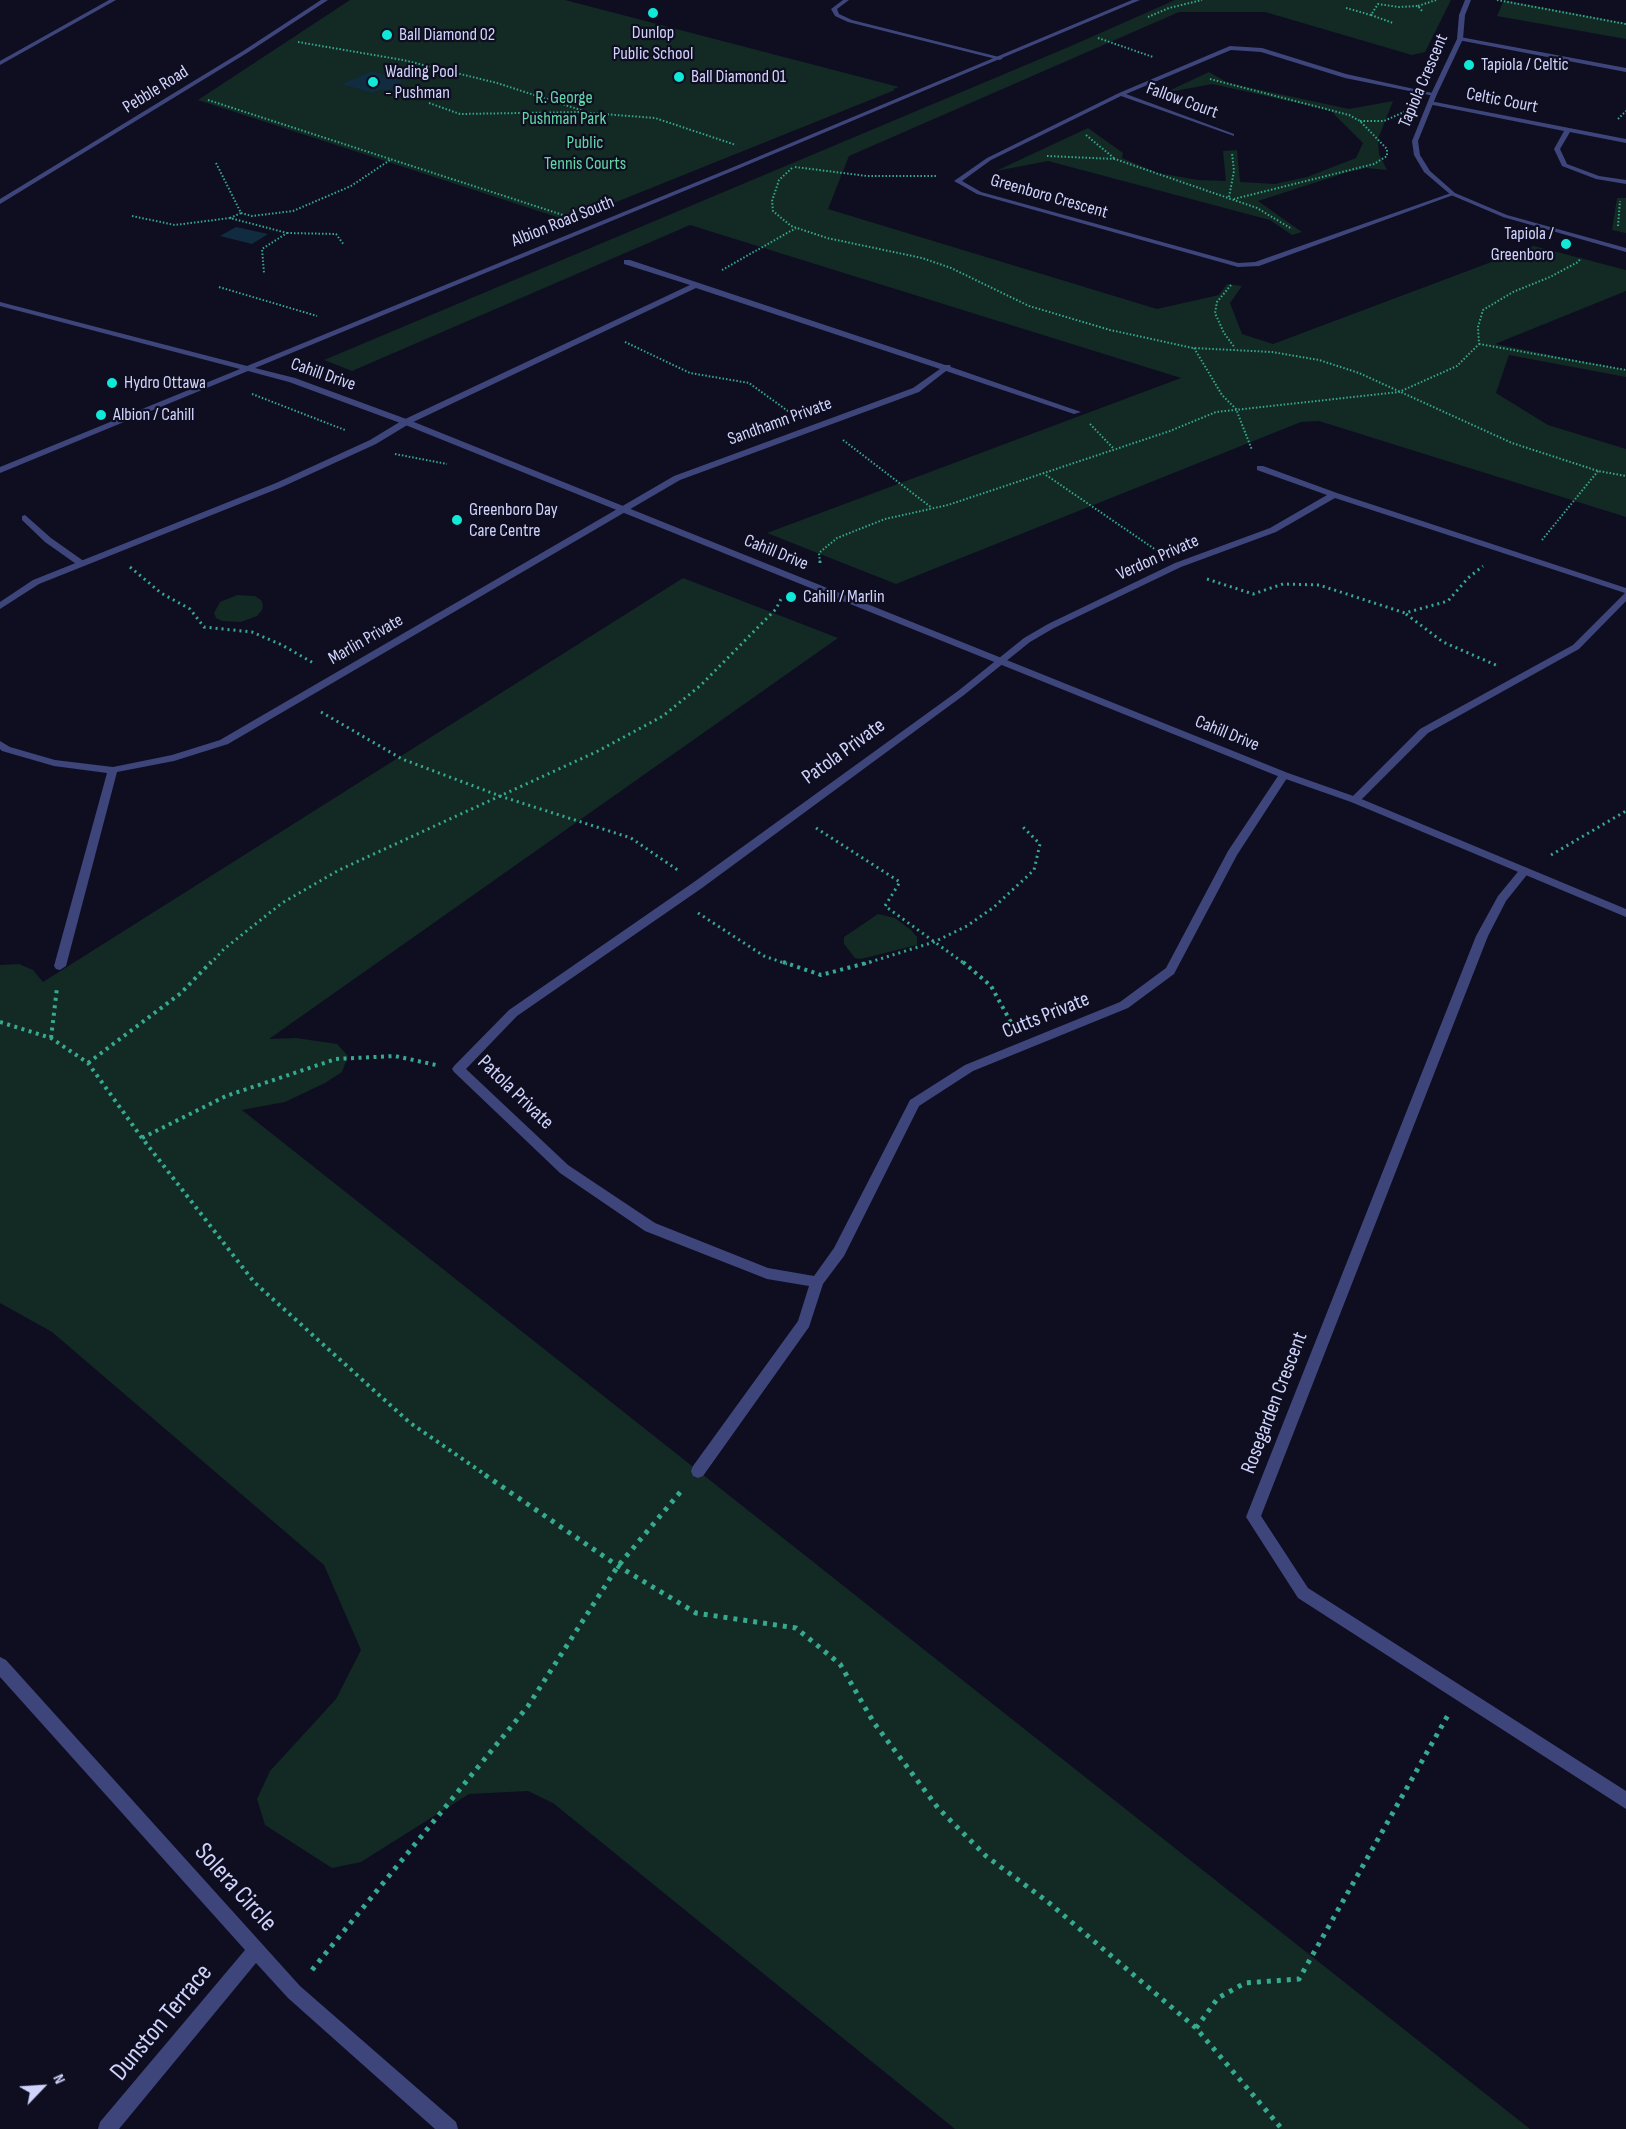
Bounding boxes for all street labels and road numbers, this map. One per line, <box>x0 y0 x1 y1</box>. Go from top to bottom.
street label: Tapiola Crescent <box>1395 31 1453 131</box>
street label: Pebble Road <box>119 61 193 119</box>
street label: Fallow Court <box>1143 78 1221 124</box>
street label: Celtic Court <box>1464 83 1540 119</box>
street label: Greenboro Crescent <box>988 170 1110 224</box>
street label: Albion Road South <box>508 192 618 252</box>
street label: Cahill Drive <box>288 354 358 396</box>
street label: Sandhamn Private <box>725 393 835 451</box>
street label: Cahill Drive <box>741 530 811 576</box>
street label: Verdon Private <box>1114 530 1202 586</box>
street label: Marlin Private <box>325 610 407 670</box>
street label: Cahill Drive <box>1192 711 1262 757</box>
street label: Patola Private <box>798 713 890 791</box>
street label: Cutts Private <box>999 987 1093 1045</box>
street label: Patola Private <box>472 1050 558 1136</box>
street label: Rosegarden Crescent <box>1236 1329 1314 1477</box>
street label: Solera Circle <box>187 1837 283 1939</box>
street label: Dunston Terrace <box>104 1958 220 2088</box>

